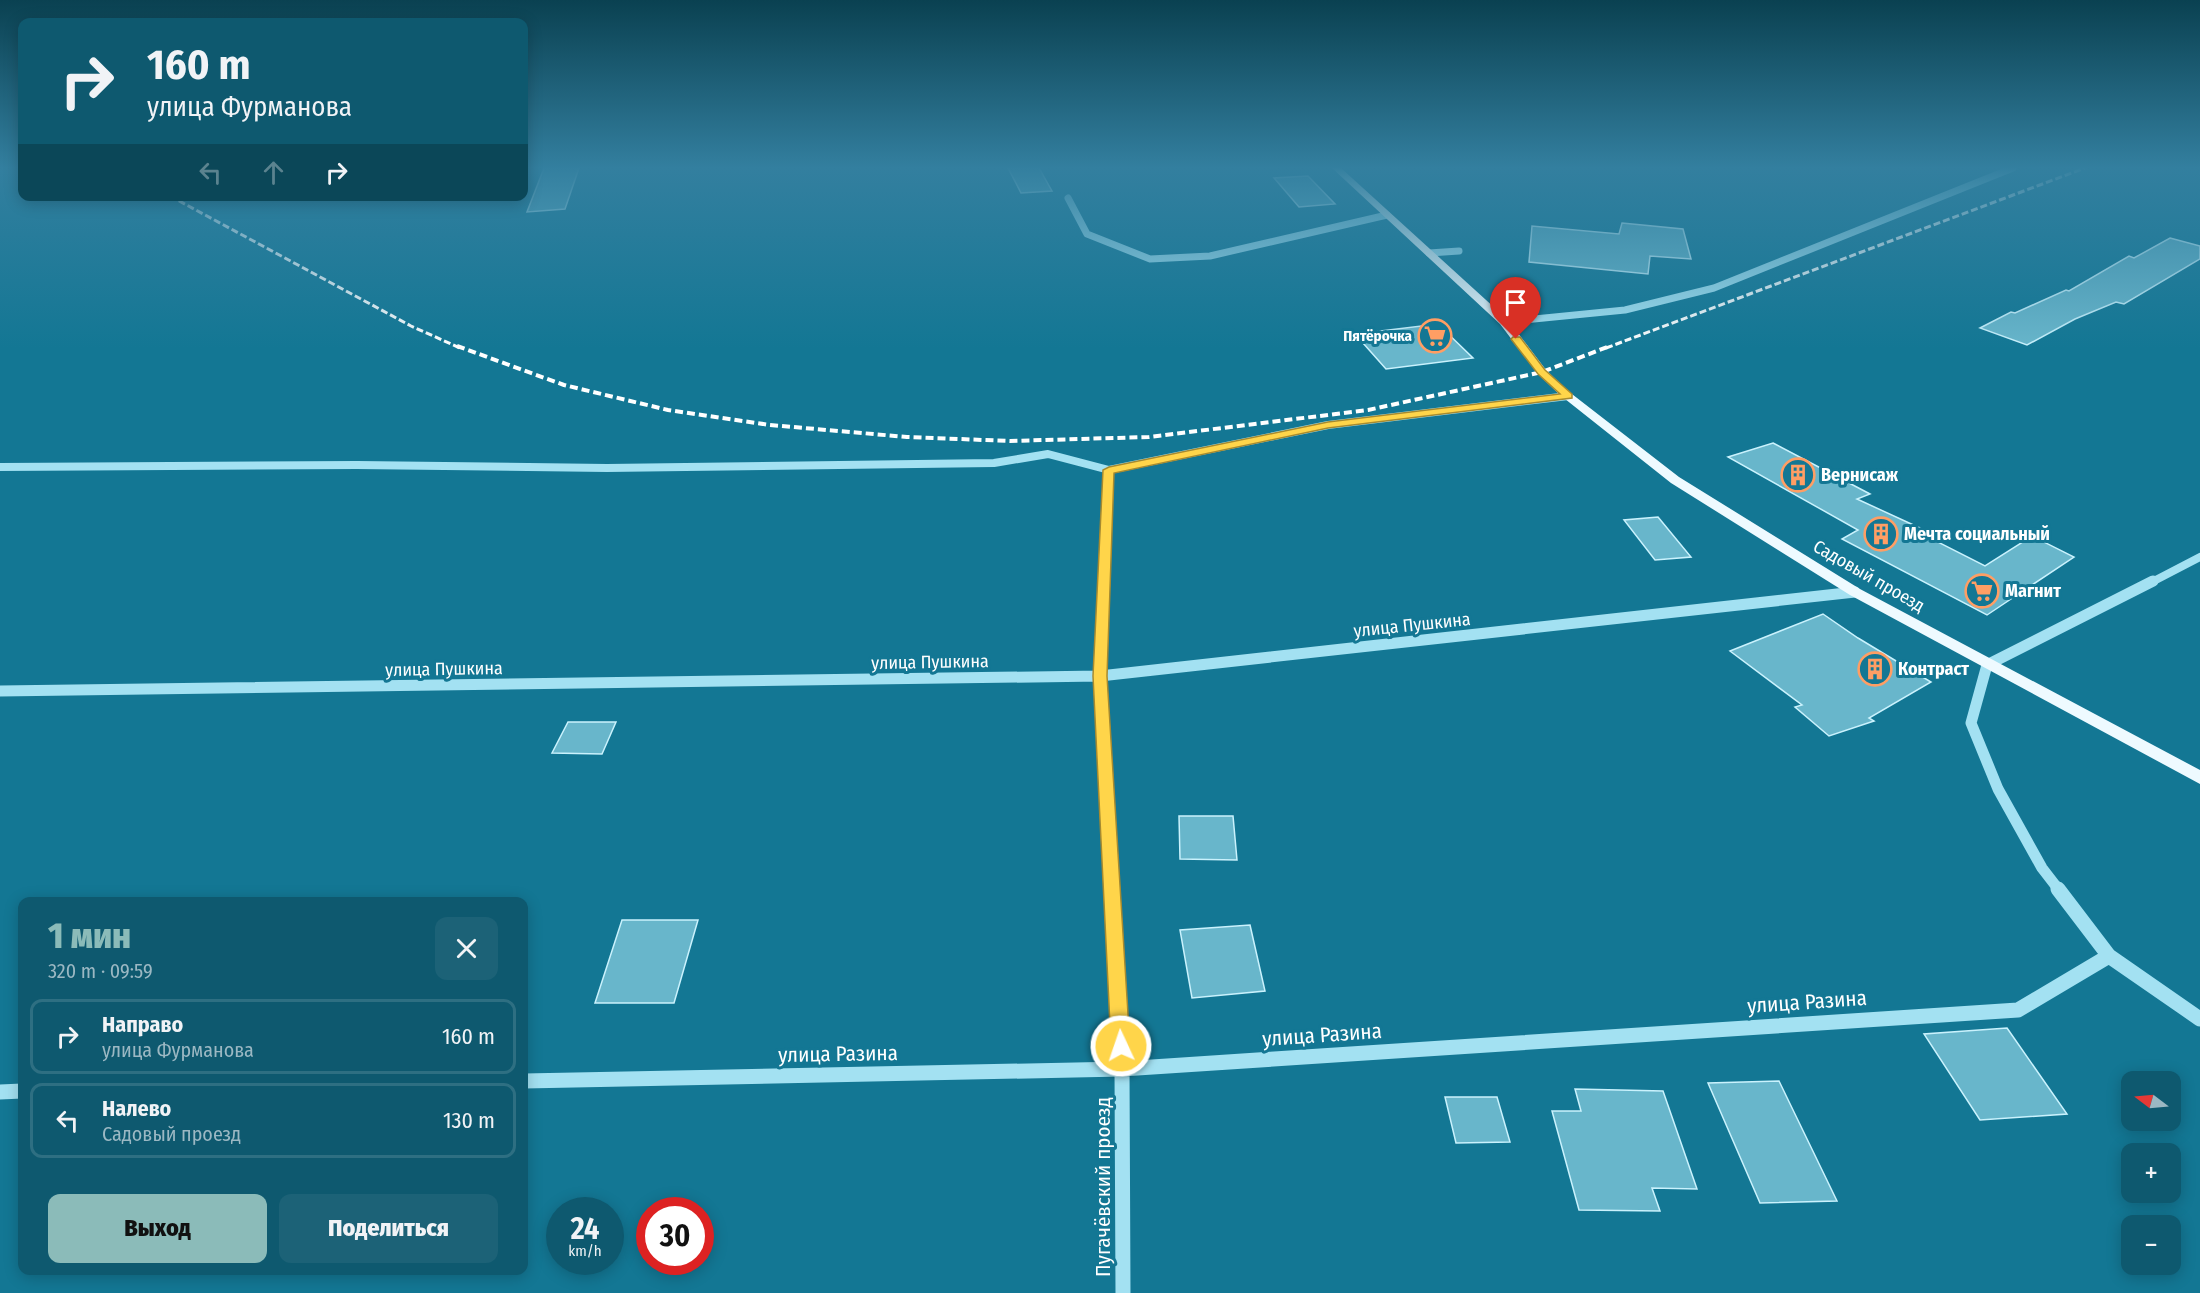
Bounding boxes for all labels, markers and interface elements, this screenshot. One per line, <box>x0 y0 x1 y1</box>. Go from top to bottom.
text: 160 m <box>147 40 250 90</box>
icon: right <box>48 42 126 120</box>
text: улица Фурманова <box>147 91 352 123</box>
icon: left <box>194 156 227 189</box>
icon: ahead <box>257 156 290 189</box>
icon: right <box>320 156 353 189</box>
pin <box>1490 277 1541 339</box>
icon: arrive <box>1499 286 1532 319</box>
supermarket icon: Пятёрочка <box>1417 318 1453 354</box>
place label: Пятёрочка <box>1343 327 1413 345</box>
building icon: Вернисаж <box>1780 457 1816 493</box>
place label: Вернисаж <box>1821 464 1899 486</box>
building icon: Мечта социальный <box>1863 516 1899 552</box>
place label: Мечта социальный <box>1904 523 2050 545</box>
street label: Садовый проезд <box>1809 535 1929 617</box>
supermarket icon: Магнит <box>1964 573 2000 609</box>
place label: Магнит <box>2005 580 2061 602</box>
street label: улица Пушкина <box>1352 608 1472 642</box>
street label: улица Пушкина <box>871 650 989 674</box>
building icon: Контраст <box>1857 651 1893 687</box>
street label: улица Пушкина <box>385 657 503 681</box>
place label: Контраст <box>1898 658 1969 680</box>
text: 1 мин <box>48 914 131 958</box>
button: close <box>435 917 498 980</box>
text: 320 m · 09:59 <box>48 959 153 983</box>
street label: улица Разина <box>1746 985 1868 1019</box>
text: Направо <box>102 1011 183 1038</box>
position arrow <box>1089 1014 1153 1078</box>
street label: улица Разина <box>1261 1018 1383 1052</box>
icon: right <box>51 1020 84 1053</box>
text: 160 m <box>442 1023 495 1050</box>
text: улица Фурманова <box>102 1038 254 1062</box>
street label: улица Разина <box>778 1040 898 1068</box>
north arrow <box>2121 1071 2181 1131</box>
map controls <box>2121 1071 2181 1275</box>
text: Налево <box>102 1095 171 1122</box>
street label: Пугачёвский проезд <box>1090 1097 1116 1277</box>
icon: left <box>51 1104 84 1137</box>
text: 130 m <box>443 1107 495 1134</box>
text: Садовый проезд <box>102 1122 241 1146</box>
button: + <box>2121 1143 2181 1203</box>
button: Выход <box>48 1194 267 1263</box>
button: Поделиться <box>279 1194 498 1263</box>
speed limit sign: 30 <box>636 1197 714 1275</box>
text: 24 <box>571 1211 599 1247</box>
button: − <box>2121 1215 2181 1275</box>
text: km/h <box>568 1242 602 1260</box>

